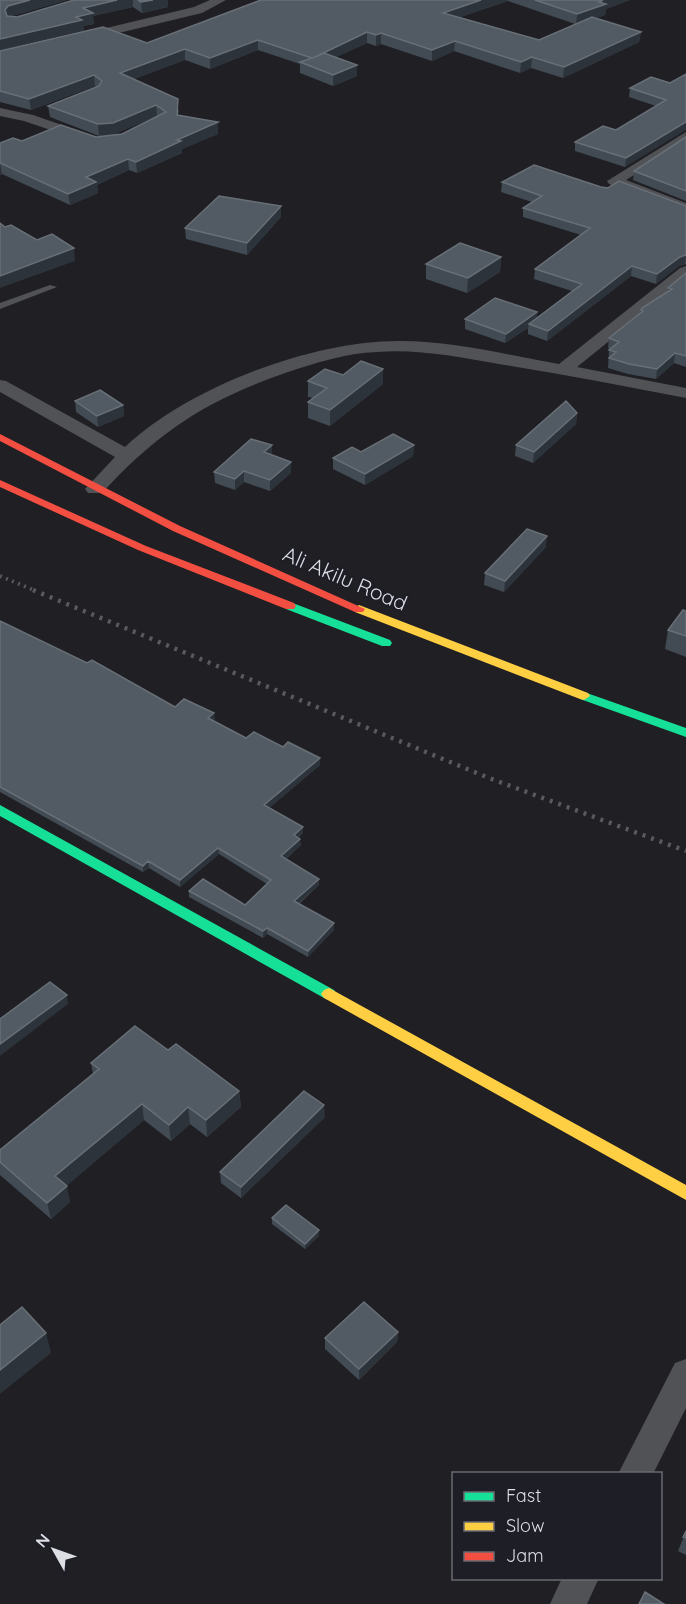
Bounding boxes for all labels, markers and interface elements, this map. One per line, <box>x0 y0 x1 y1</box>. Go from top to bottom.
street label: Ali Akilu Road <box>279 540 411 616</box>
legend <box>452 1472 662 1580</box>
text: Fast <box>506 1484 541 1507</box>
text: Slow <box>506 1514 544 1537</box>
north arrow <box>24 1520 84 1580</box>
text: N <box>31 1529 54 1551</box>
text: Jam <box>506 1544 544 1567</box>

